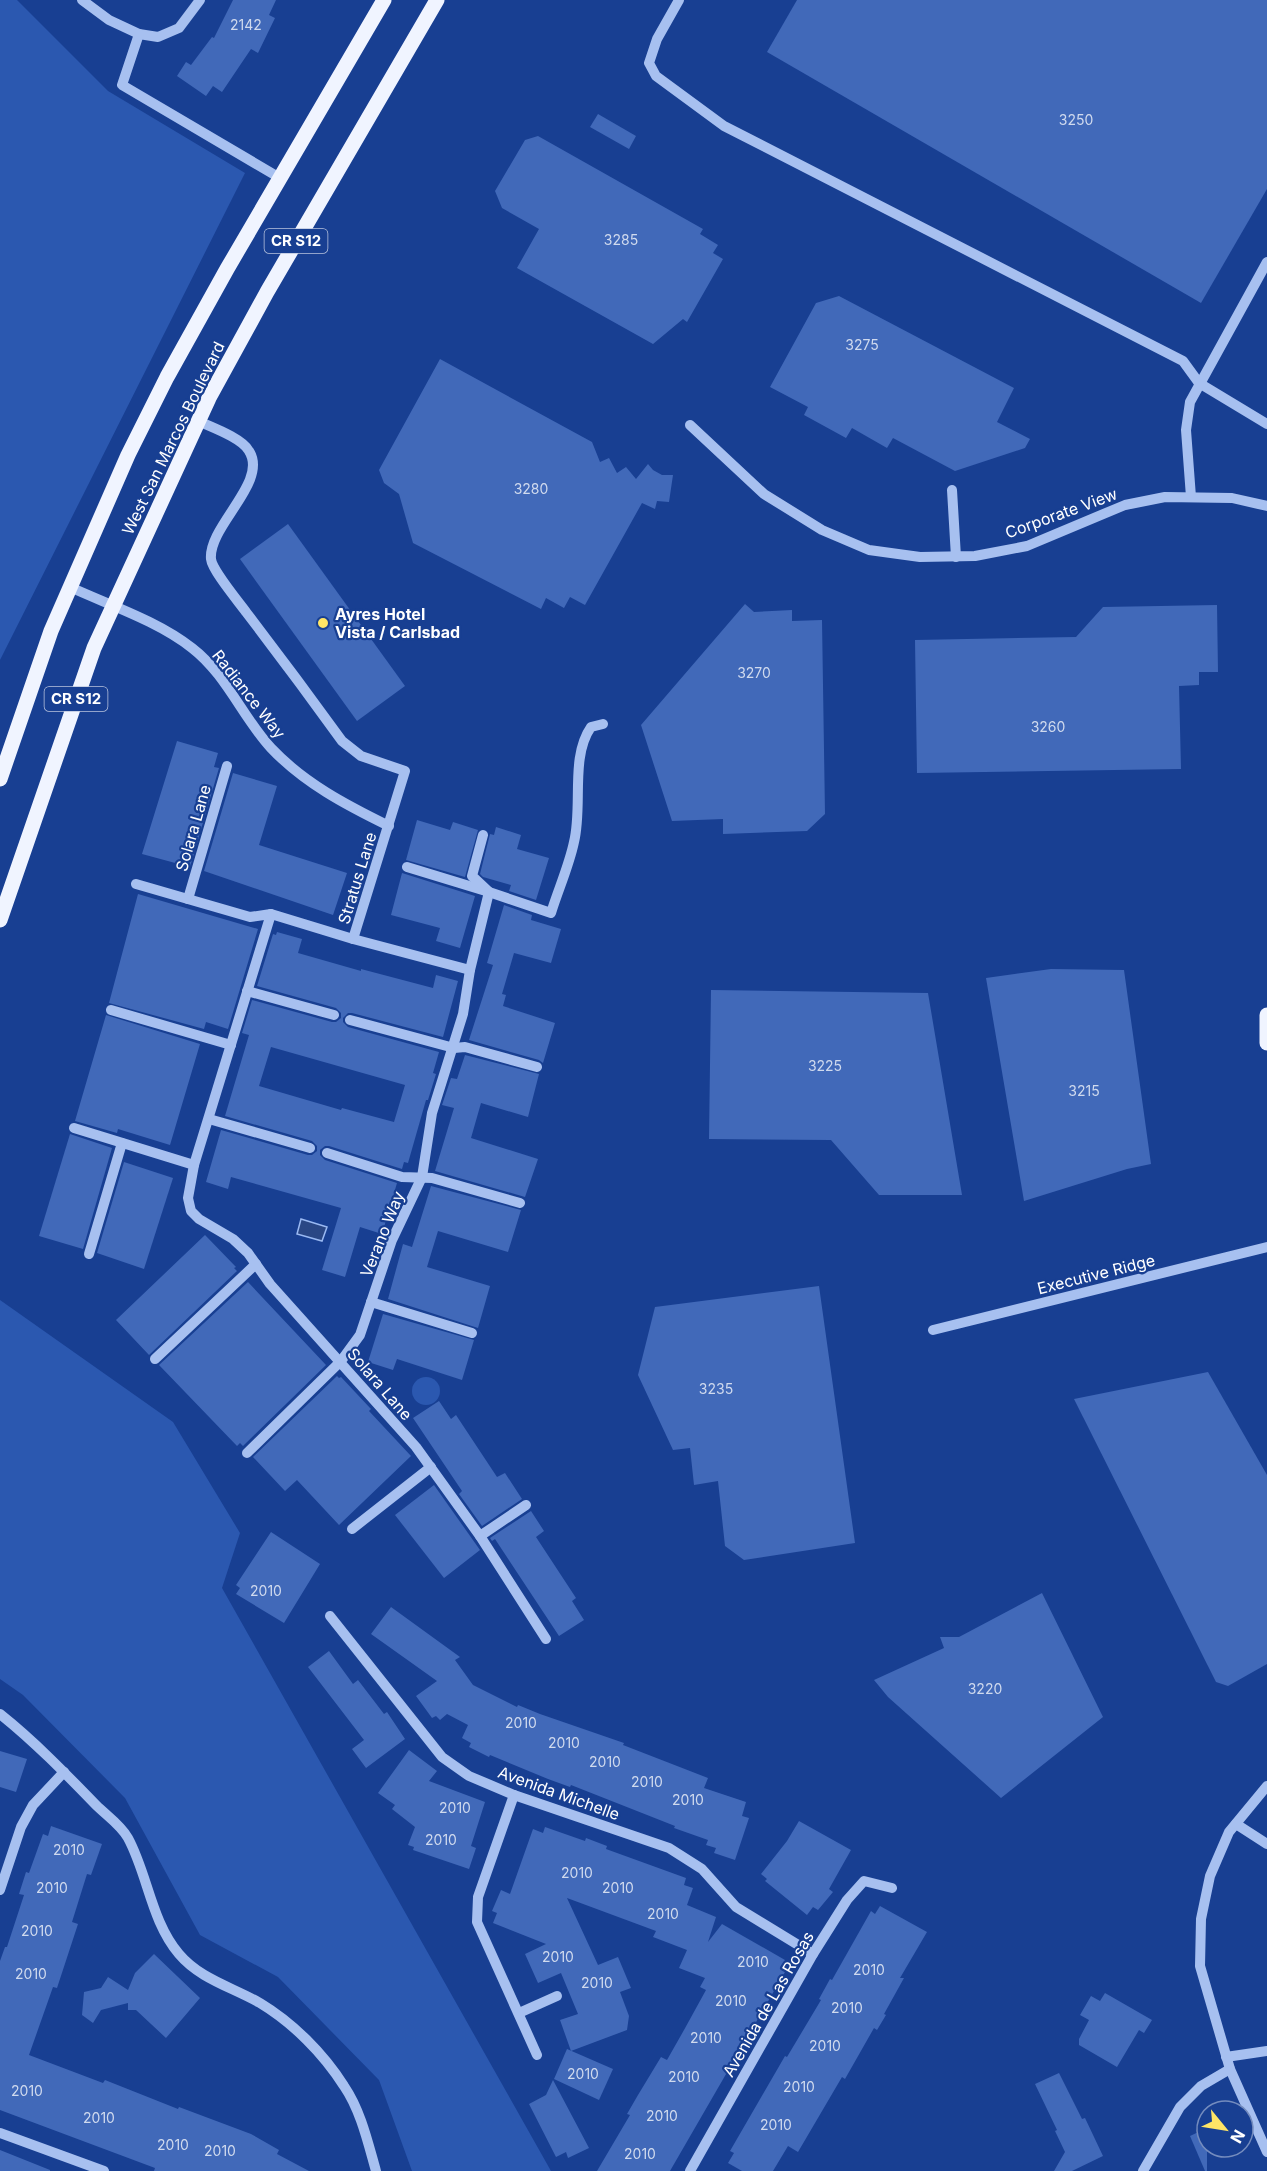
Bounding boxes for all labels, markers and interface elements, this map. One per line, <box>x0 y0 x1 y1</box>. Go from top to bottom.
house number: 2142 <box>230 16 262 33</box>
house number: 3250 <box>1059 111 1093 128</box>
road number: CR S12 <box>264 229 328 253</box>
house number: 3285 <box>604 231 638 248</box>
house number: 3275 <box>845 336 879 353</box>
street label: West San Marcos Boulevard <box>117 338 229 538</box>
house number: 3280 <box>514 480 548 497</box>
street label: Corporate View <box>1002 483 1120 543</box>
place label: Ayres Hotel Vista / Carlsbad <box>335 604 460 642</box>
marker: Ayres Hotel Vista / Carlsbad <box>316 616 330 630</box>
street label: Radiance Way <box>208 646 290 742</box>
house number: 3270 <box>737 664 771 681</box>
road number: CR S12 <box>44 687 107 711</box>
house number: 3260 <box>1031 718 1065 735</box>
street label: Solara Lane <box>171 782 215 874</box>
street label: Stratus Lane <box>334 830 380 926</box>
house number: 3225 <box>808 1057 842 1074</box>
house number: 3215 <box>1068 1082 1100 1099</box>
street label: Verano Way <box>356 1188 408 1280</box>
street label: Executive Ridge <box>1035 1250 1157 1298</box>
street label: Solara Lane <box>343 1344 417 1424</box>
house number: 3235 <box>699 1380 733 1397</box>
house number: 2010 <box>250 1582 282 1599</box>
house number: 3220 <box>968 1680 1002 1697</box>
house number: 2010 <box>505 1714 537 1731</box>
house number: 2010 <box>548 1734 580 1751</box>
house number: 2010 <box>589 1753 621 1770</box>
street label: Avenida Michelle <box>495 1762 623 1824</box>
house number: 2010 <box>631 1773 663 1790</box>
house number: 2010 <box>672 1791 704 1808</box>
house number: 2010 <box>439 1799 471 1816</box>
house number: 2010 <box>425 1831 457 1848</box>
house number: 2010 <box>53 1841 85 1858</box>
house number: 2010 <box>561 1864 593 1881</box>
house number: 2010 <box>36 1879 68 1896</box>
house number: 2010 <box>602 1879 634 1896</box>
house number: 2010 <box>647 1905 679 1922</box>
house number: 2010 <box>21 1922 53 1939</box>
street label: Avenida de Las Rosas <box>718 1928 818 2080</box>
house number: 2010 <box>542 1948 574 1965</box>
house number: 2010 <box>737 1953 769 1970</box>
house number: 2010 <box>853 1961 885 1978</box>
house number: 2010 <box>15 1965 47 1982</box>
house number: 2010 <box>581 1974 613 1991</box>
house number: 2010 <box>715 1992 747 2009</box>
house number: 2010 <box>831 1999 863 2016</box>
house number: 2010 <box>690 2029 722 2046</box>
house number: 2010 <box>809 2037 841 2054</box>
house number: 2010 <box>567 2065 599 2082</box>
house number: 2010 <box>668 2068 700 2085</box>
house number: 2010 <box>783 2078 815 2095</box>
house number: 2010 <box>11 2082 43 2099</box>
north arrow <box>1195 2099 1255 2159</box>
house number: 2010 <box>646 2107 678 2124</box>
house number: 2010 <box>83 2109 115 2126</box>
house number: 2010 <box>760 2116 792 2133</box>
text: N <box>1226 2126 1250 2147</box>
house number: 2010 <box>157 2136 189 2153</box>
house number: 2010 <box>204 2142 236 2159</box>
house number: 2010 <box>624 2145 656 2162</box>

